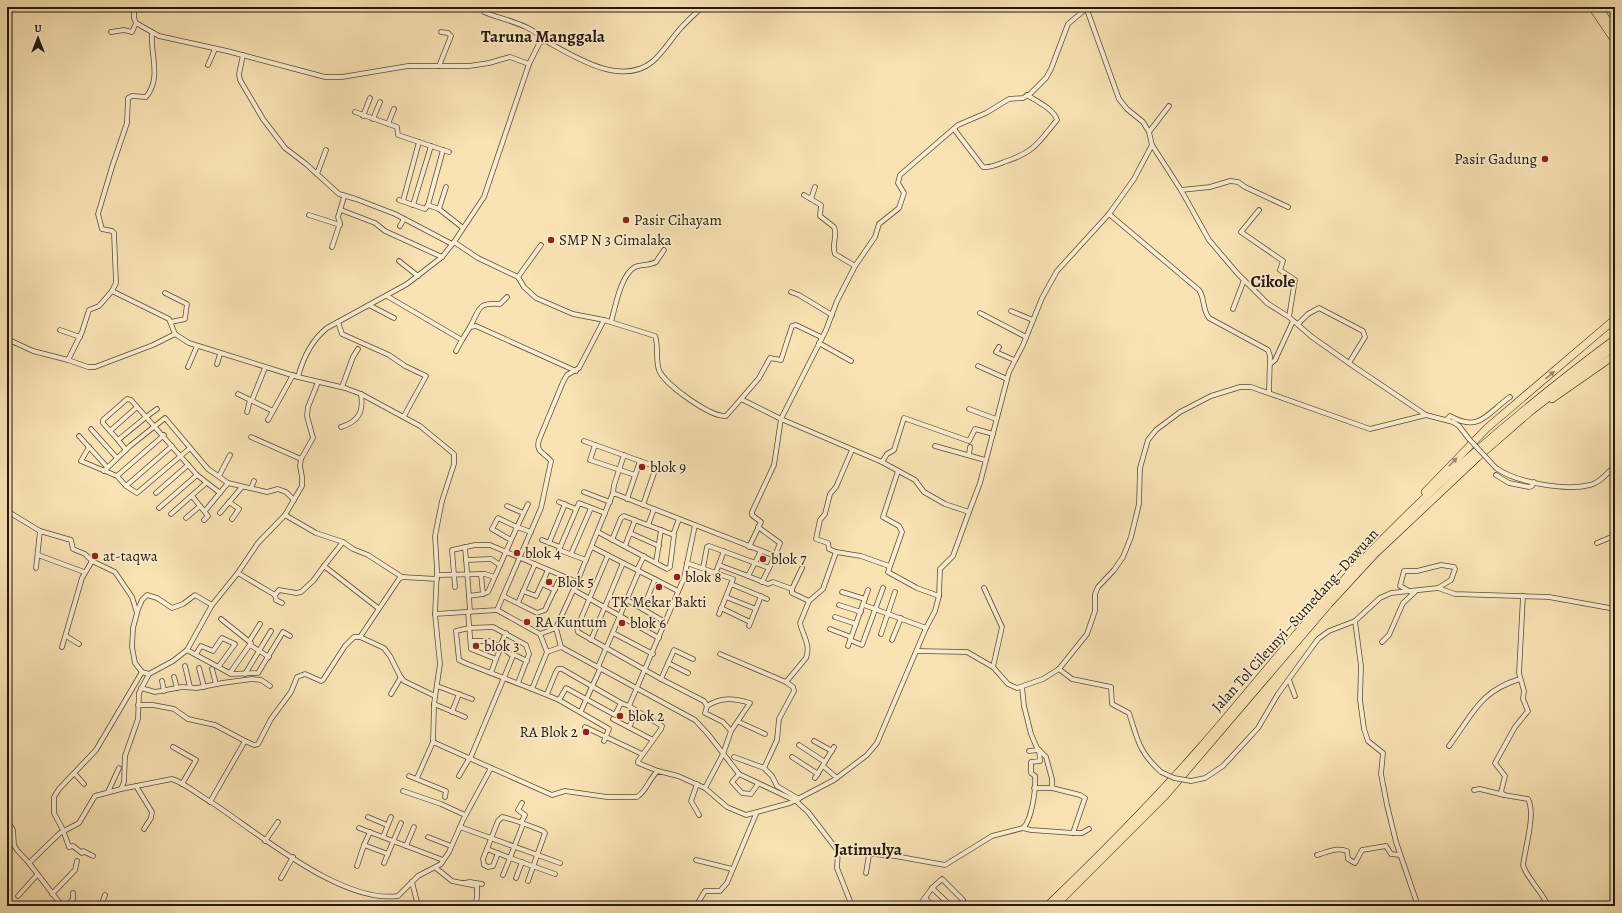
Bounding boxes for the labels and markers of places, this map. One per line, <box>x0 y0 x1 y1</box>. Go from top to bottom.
place label: Pasir Gadung <box>1454 149 1537 169</box>
marker: Pasir Gadung <box>1540 154 1550 164</box>
place label: Pasir Cihayam <box>634 210 722 230</box>
marker: Pasir Cihayam <box>621 215 631 225</box>
place label: SMP N 3 Cimalaka <box>559 230 671 250</box>
marker: SMP N 3 Cimalaka <box>546 235 556 245</box>
place label: blok 9 <box>650 457 686 477</box>
marker: blok 9 <box>637 462 647 472</box>
place label: blok 4 <box>525 543 561 563</box>
place label: at-taqwa <box>103 546 158 566</box>
marker: blok 4 <box>512 548 522 558</box>
place label: blok 7 <box>771 549 807 569</box>
marker: at-taqwa <box>90 551 100 561</box>
marker: blok 7 <box>758 554 768 564</box>
place label: blok 8 <box>685 567 721 587</box>
place label: Blok 5 <box>557 572 594 592</box>
marker: blok 8 <box>672 572 682 582</box>
marker: Blok 5 <box>544 577 554 587</box>
marker: TK Mekar Bakti <box>654 582 664 592</box>
place label: TK Mekar Bakti <box>611 592 707 612</box>
place label: RA Kuntum <box>535 612 607 632</box>
place label: blok 6 <box>630 613 666 633</box>
marker: RA Kuntum <box>522 617 532 627</box>
marker: blok 6 <box>617 618 627 628</box>
place label: blok 3 <box>484 636 519 656</box>
marker: blok 3 <box>471 641 481 651</box>
place label: blok 2 <box>628 706 664 726</box>
marker: blok 2 <box>615 711 625 721</box>
place label: RA Blok 2 <box>519 722 578 742</box>
marker: RA Blok 2 <box>581 727 591 737</box>

